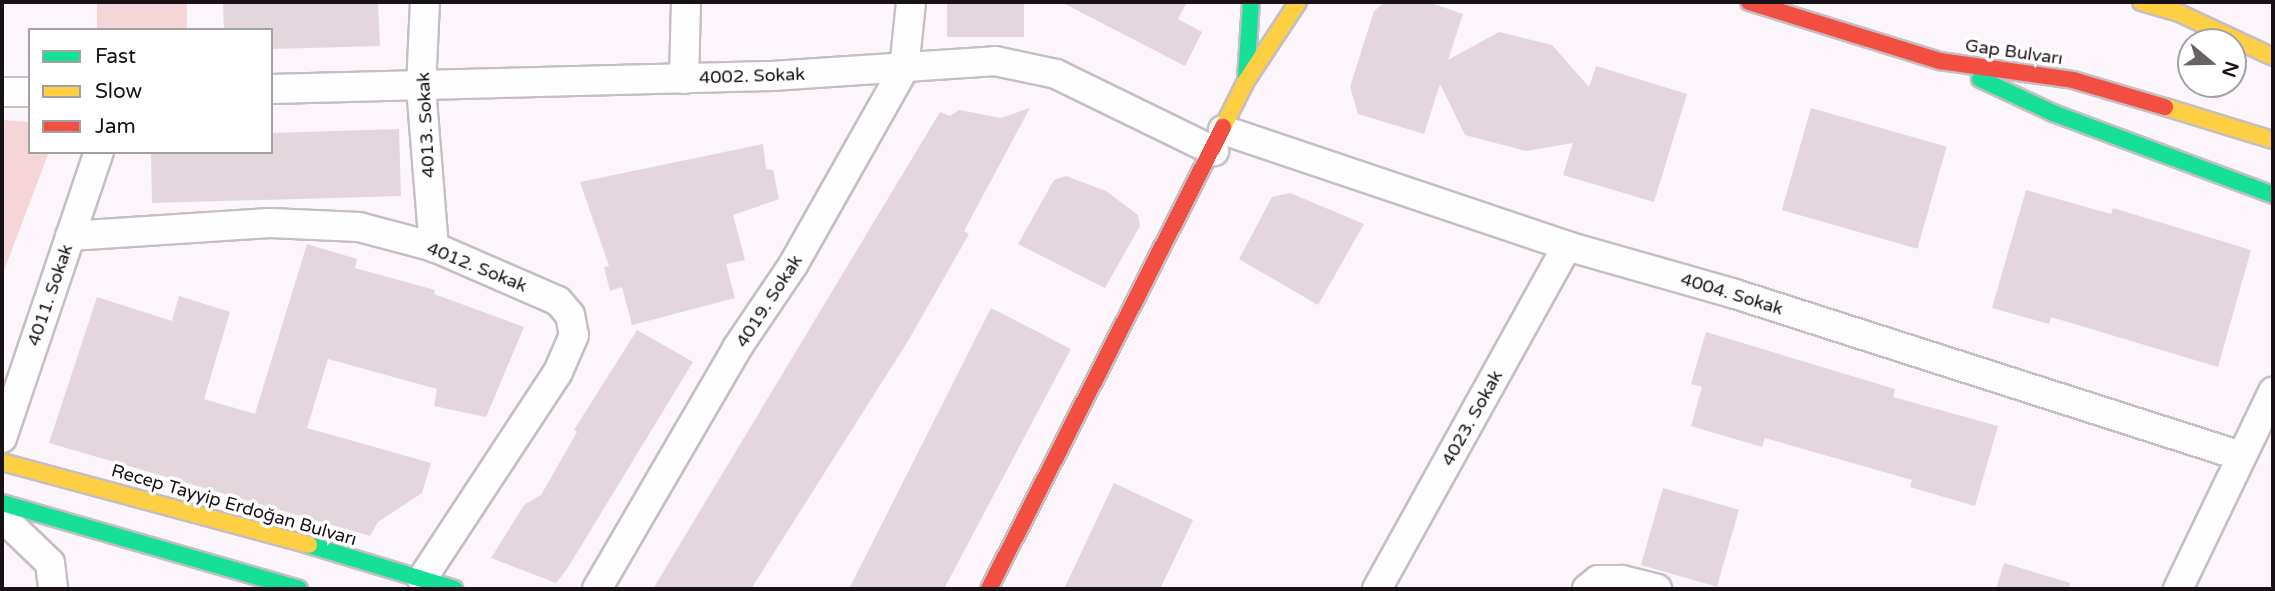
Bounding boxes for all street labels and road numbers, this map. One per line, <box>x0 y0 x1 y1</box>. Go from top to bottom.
street label: Gap Bulvarı <box>1964 34 2064 70</box>
street label: 4002. Sokak <box>699 63 805 89</box>
street label: 4013. Sokak <box>412 71 440 179</box>
street label: 4012. Sokak <box>424 237 530 297</box>
street label: 4011. Sokak <box>23 241 77 349</box>
street label: 4019. Sokak <box>731 251 807 351</box>
street label: 4004. Sokak <box>1678 268 1786 320</box>
street label: 4023. Sokak <box>1437 366 1507 470</box>
street label: Recep Tayyip Erdoğan Bulvarı <box>109 460 359 550</box>

